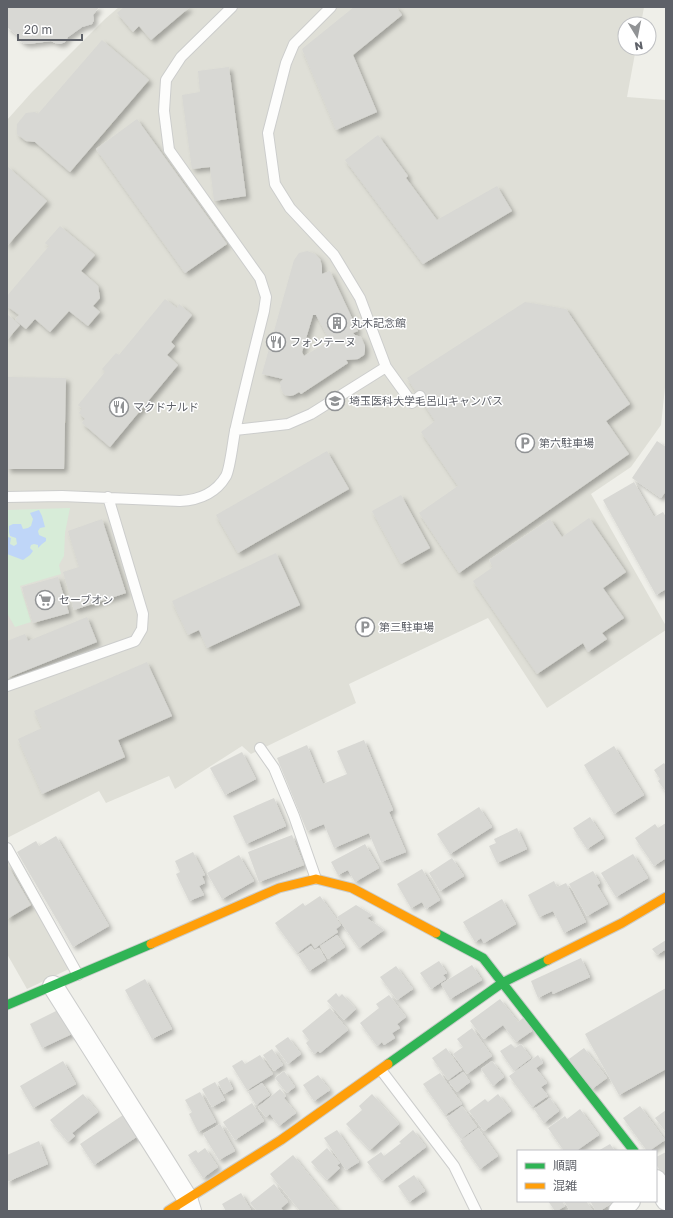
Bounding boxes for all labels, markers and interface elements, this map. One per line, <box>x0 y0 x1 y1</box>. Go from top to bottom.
scale bar <box>18 16 82 42</box>
north arrow <box>617 16 657 56</box>
text: 20 m <box>24 22 52 37</box>
text: N <box>634 39 644 53</box>
building icon: 丸木記念館 <box>326 312 348 334</box>
place label: 丸木記念館 <box>351 316 406 329</box>
restaurant icon: フォンテーヌ <box>265 331 287 353</box>
place label: フォンテーヌ <box>290 335 356 348</box>
school or university icon: 埼玉医科大学毛呂山キャンパス <box>324 390 346 412</box>
place label: 埼玉医科大学毛呂山キャンパス <box>349 394 503 407</box>
restaurant icon: マクドナルド <box>108 396 130 418</box>
place label: マクドナルド <box>133 400 199 413</box>
parking icon: 第六駐車場 <box>514 432 536 454</box>
place label: 第六駐車場 <box>539 436 594 449</box>
supermarket icon: セーブオン <box>34 589 56 611</box>
place label: セーブオン <box>59 593 113 606</box>
parking icon: 第三駐車場 <box>354 616 376 638</box>
place label: 第三駐車場 <box>379 620 434 633</box>
legend <box>517 1150 657 1202</box>
text: 順調 <box>553 1158 577 1173</box>
text: 混雑 <box>553 1178 577 1193</box>

